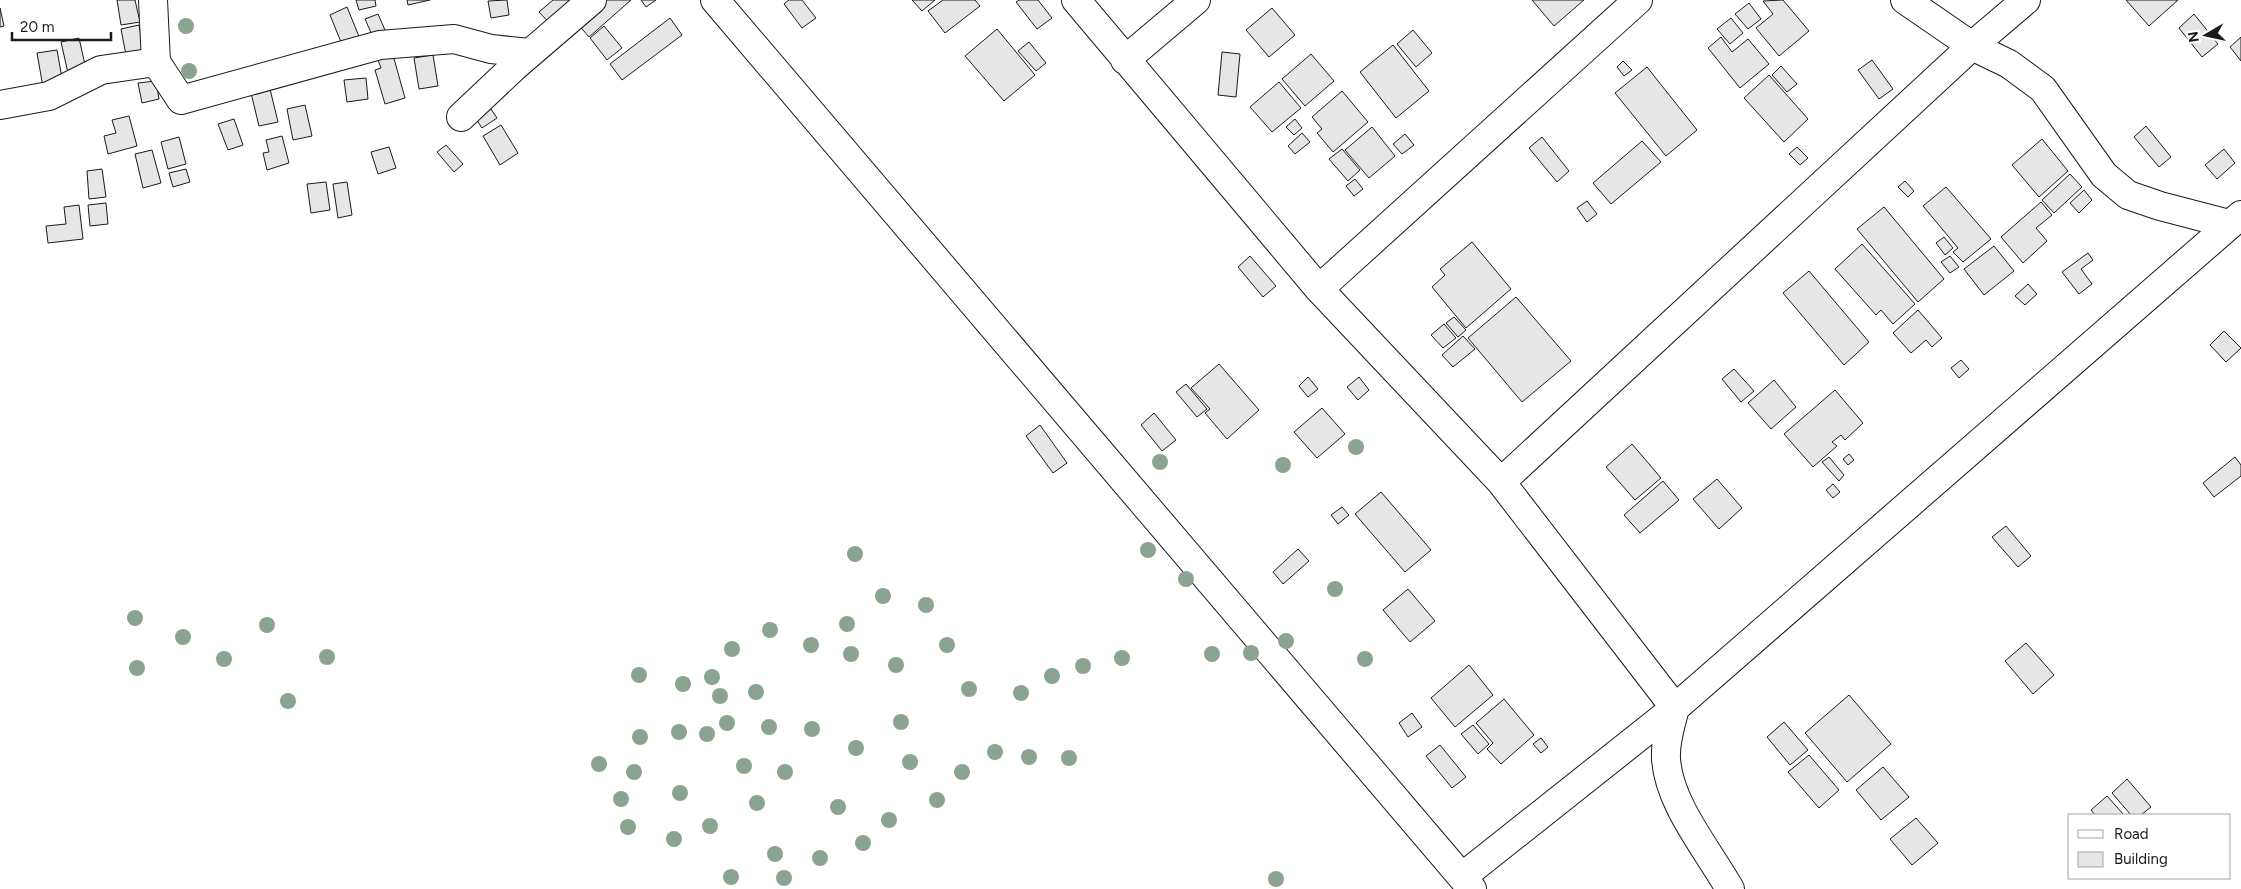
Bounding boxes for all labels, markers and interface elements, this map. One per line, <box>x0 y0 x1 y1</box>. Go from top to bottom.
scale bar <box>12 10 111 42</box>
north arrow <box>2181 10 2231 60</box>
text: 20 m <box>20 18 54 36</box>
text: N <box>2184 30 2203 44</box>
legend <box>2068 814 2231 879</box>
text: Road <box>2114 825 2149 843</box>
text: Building <box>2114 850 2168 868</box>

